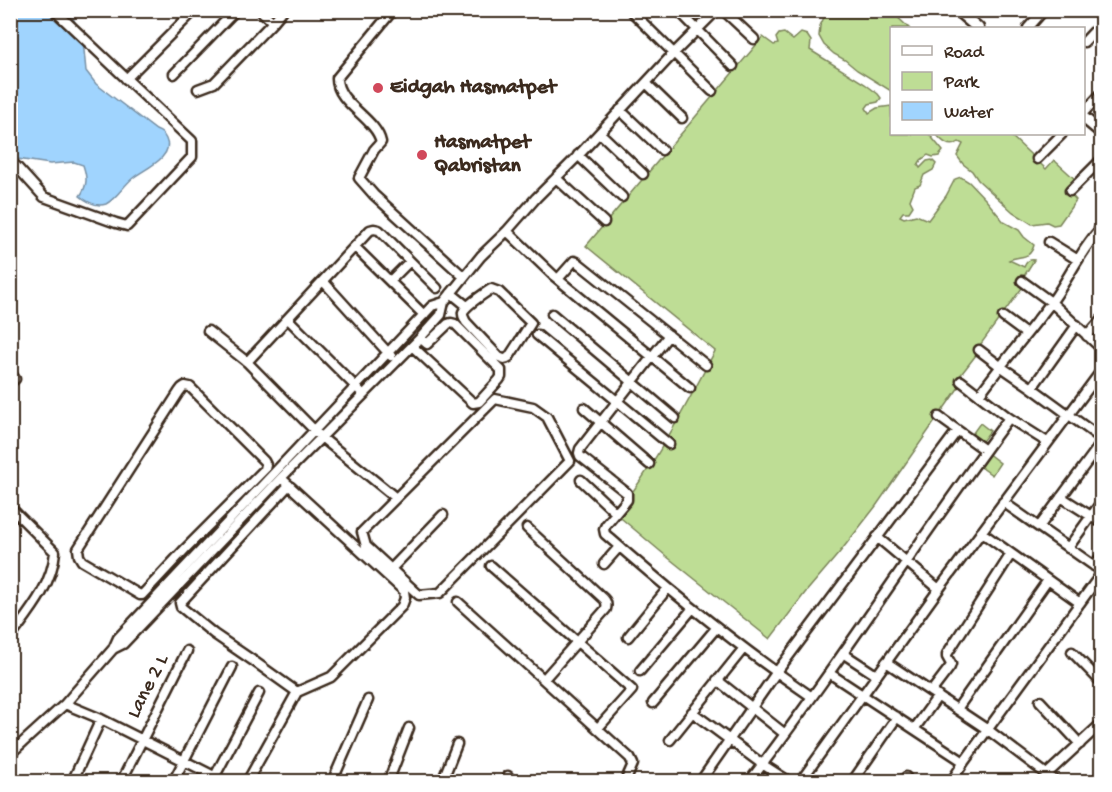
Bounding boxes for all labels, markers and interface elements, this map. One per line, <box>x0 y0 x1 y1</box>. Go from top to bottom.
legend <box>890 27 1085 135</box>
text: Road <box>944 43 985 64</box>
text: Park <box>943 73 980 94</box>
place label: Eidgah Hasmatpet <box>390 76 558 101</box>
marker: Eidgah Hasmatpet <box>371 81 385 95</box>
text: Water <box>944 103 994 124</box>
place label: Hasmatpet Qabristan <box>434 131 533 180</box>
marker: Hasmatpet Qabristan <box>415 148 429 162</box>
street label: Lane 2 L <box>122 650 176 723</box>

